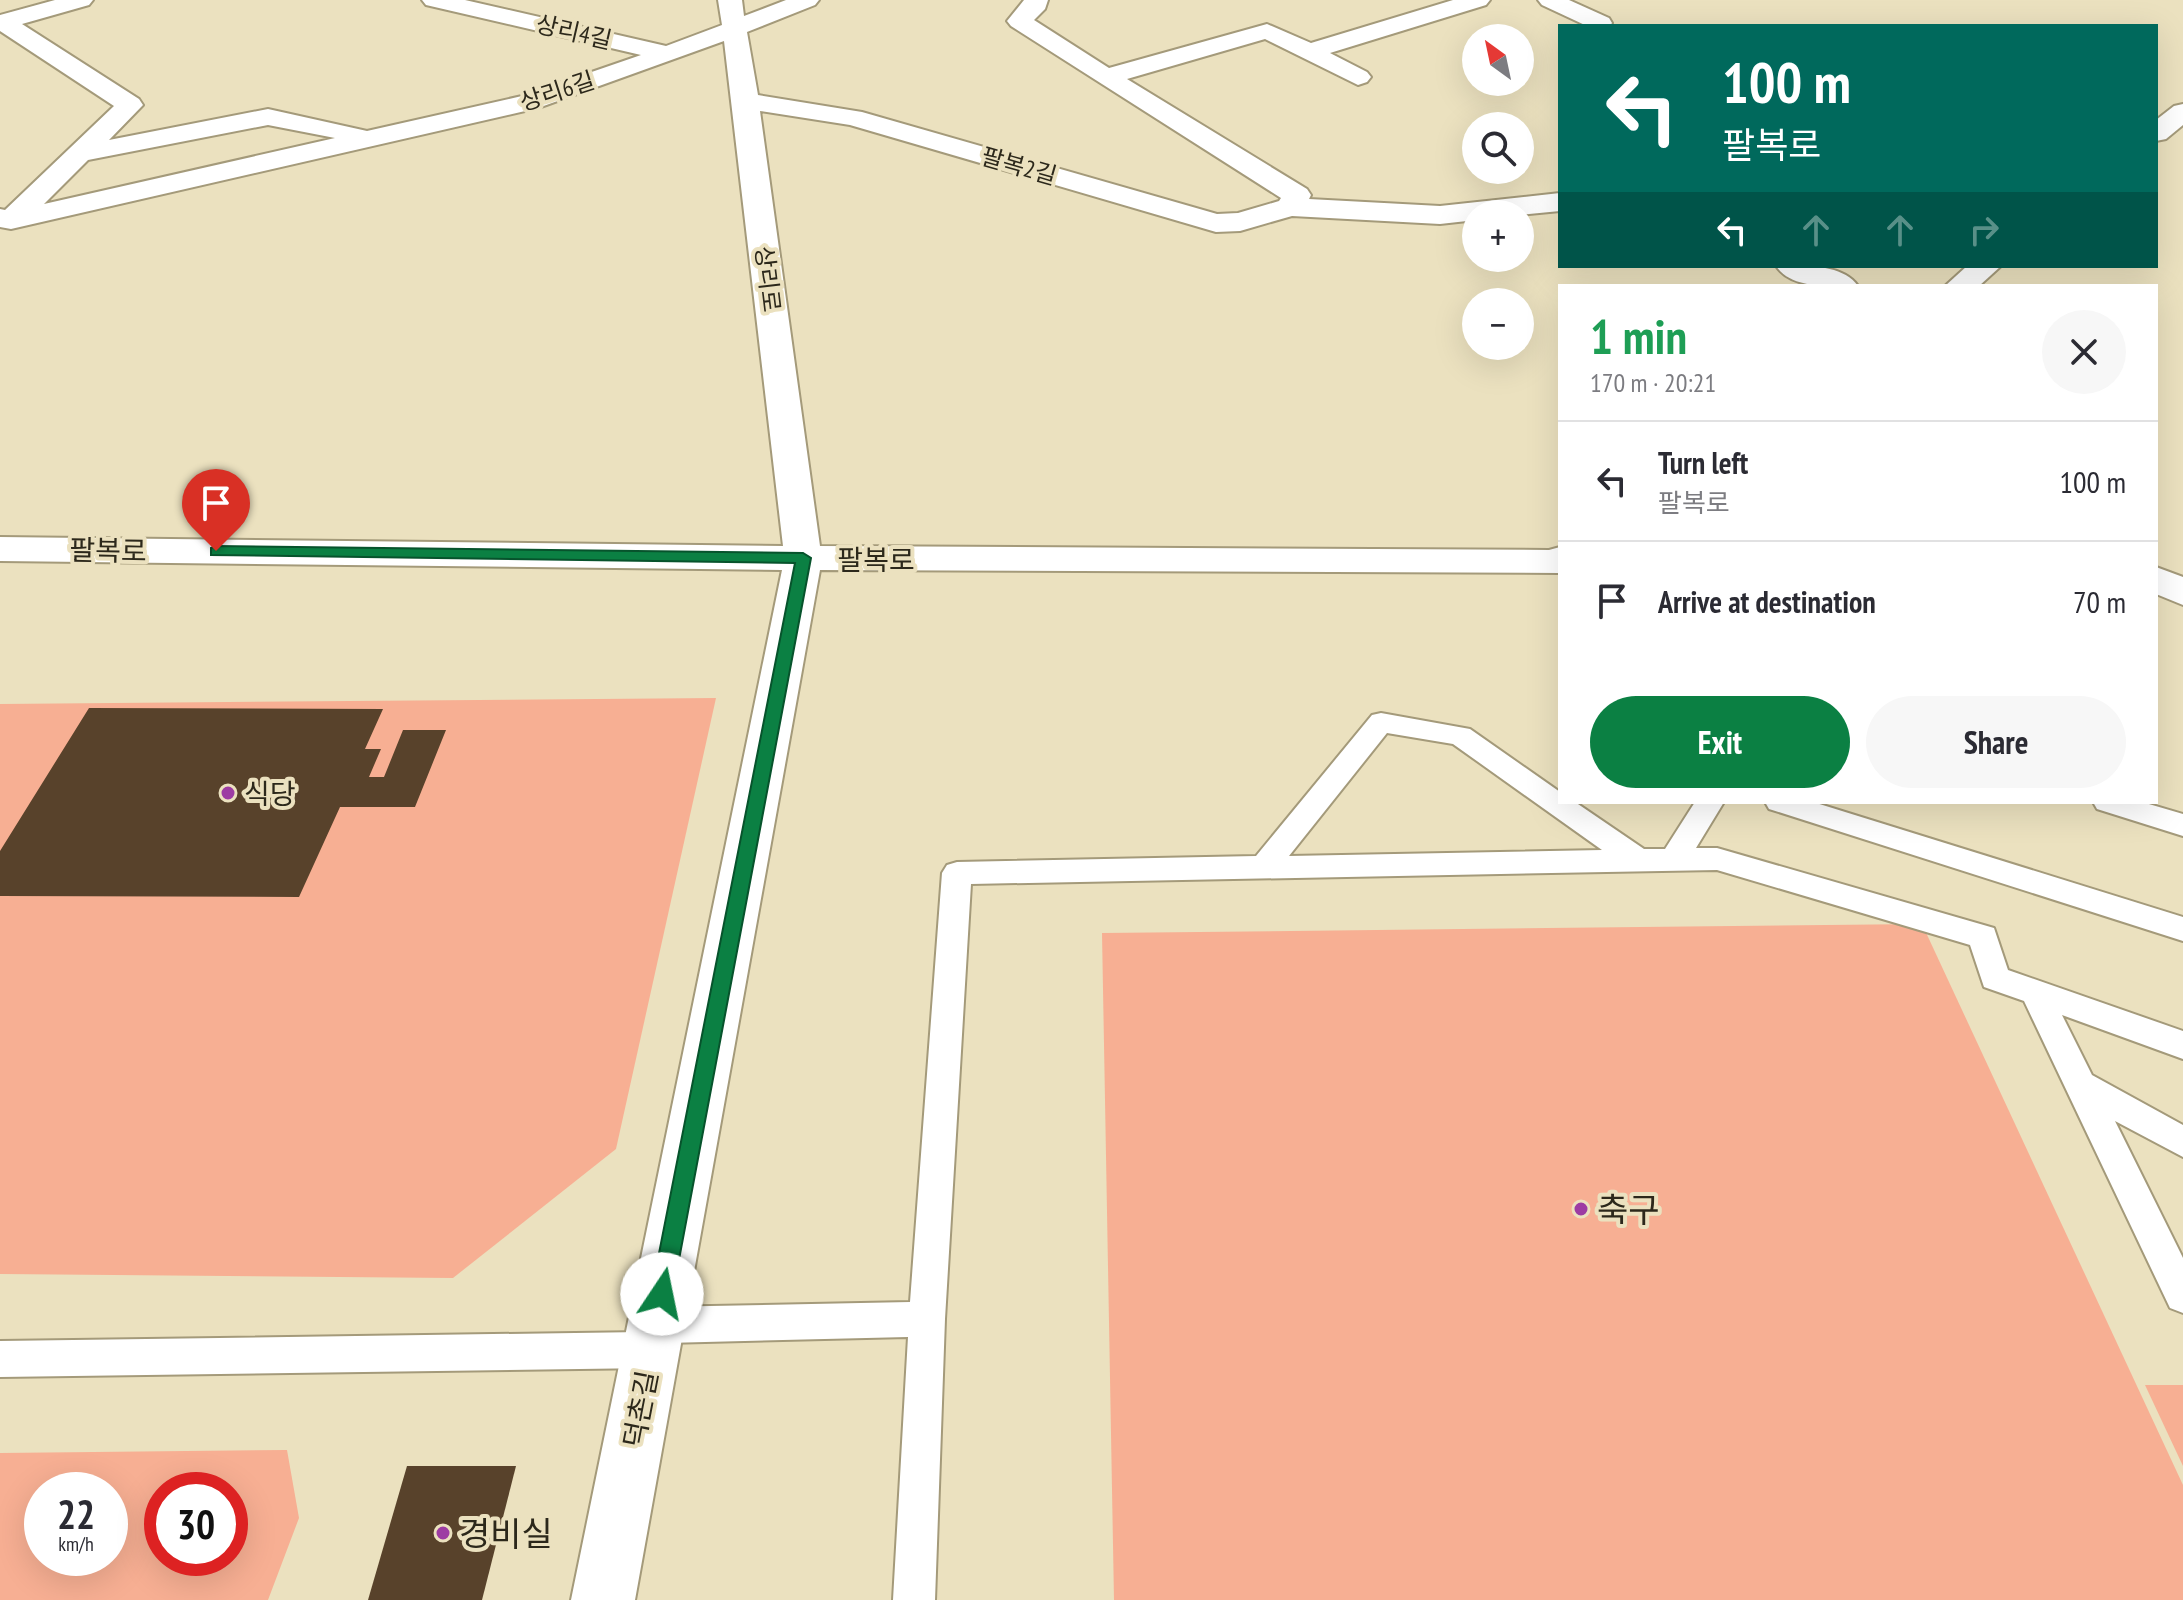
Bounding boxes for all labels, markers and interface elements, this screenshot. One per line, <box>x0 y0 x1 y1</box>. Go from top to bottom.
street label: 상리4길 <box>533 8 615 56</box>
north arrow <box>1462 24 1534 96</box>
map controls <box>1462 24 1534 360</box>
text: 100 m <box>1722 46 1851 118</box>
icon: left <box>1590 56 1694 160</box>
street label: 상리6길 <box>516 64 598 118</box>
button: search <box>1462 112 1534 184</box>
text: 팔복로 <box>1722 121 1821 168</box>
street label: 팔복2길 <box>978 140 1060 192</box>
button: + <box>1462 200 1534 272</box>
icon: left <box>1710 208 1754 252</box>
icon: ahead <box>1794 208 1838 252</box>
icon: ahead <box>1878 208 1922 252</box>
icon: right <box>1962 208 2006 252</box>
street label: 상리로 <box>749 244 787 314</box>
button: − <box>1462 288 1534 360</box>
text: 1 min <box>1590 305 1687 367</box>
button: close <box>2042 310 2126 394</box>
text: 170 m · 20:21 <box>1590 366 1716 399</box>
text: Turn left <box>1658 443 1748 482</box>
icon: left <box>1590 459 1634 503</box>
text: 100 m <box>2060 462 2126 501</box>
pin <box>182 469 250 551</box>
icon: arrive <box>194 481 238 525</box>
text: 팔복로 <box>1658 486 1730 519</box>
street label: 팔복로 <box>69 531 147 569</box>
street label: 팔복로 <box>837 541 915 578</box>
icon: arrive <box>1590 579 1634 623</box>
text: Arrive at destination <box>1658 582 1876 621</box>
text: 70 m <box>2073 582 2126 621</box>
button: Exit <box>1590 696 1850 788</box>
button: Share <box>1866 696 2126 788</box>
place label: 식당 <box>244 775 296 812</box>
marker: 식당 <box>219 784 237 802</box>
place label: 축구 <box>1597 1187 1660 1231</box>
marker: 축구 <box>1572 1200 1590 1218</box>
position arrow <box>620 1252 704 1336</box>
street label: 덕촌길 <box>614 1368 666 1450</box>
speed limit sign: 30 <box>144 1472 248 1576</box>
text: 22 <box>57 1488 95 1540</box>
place label: 경비실 <box>459 1511 553 1555</box>
marker: 경비실 <box>434 1524 452 1542</box>
text: km/h <box>58 1531 94 1557</box>

